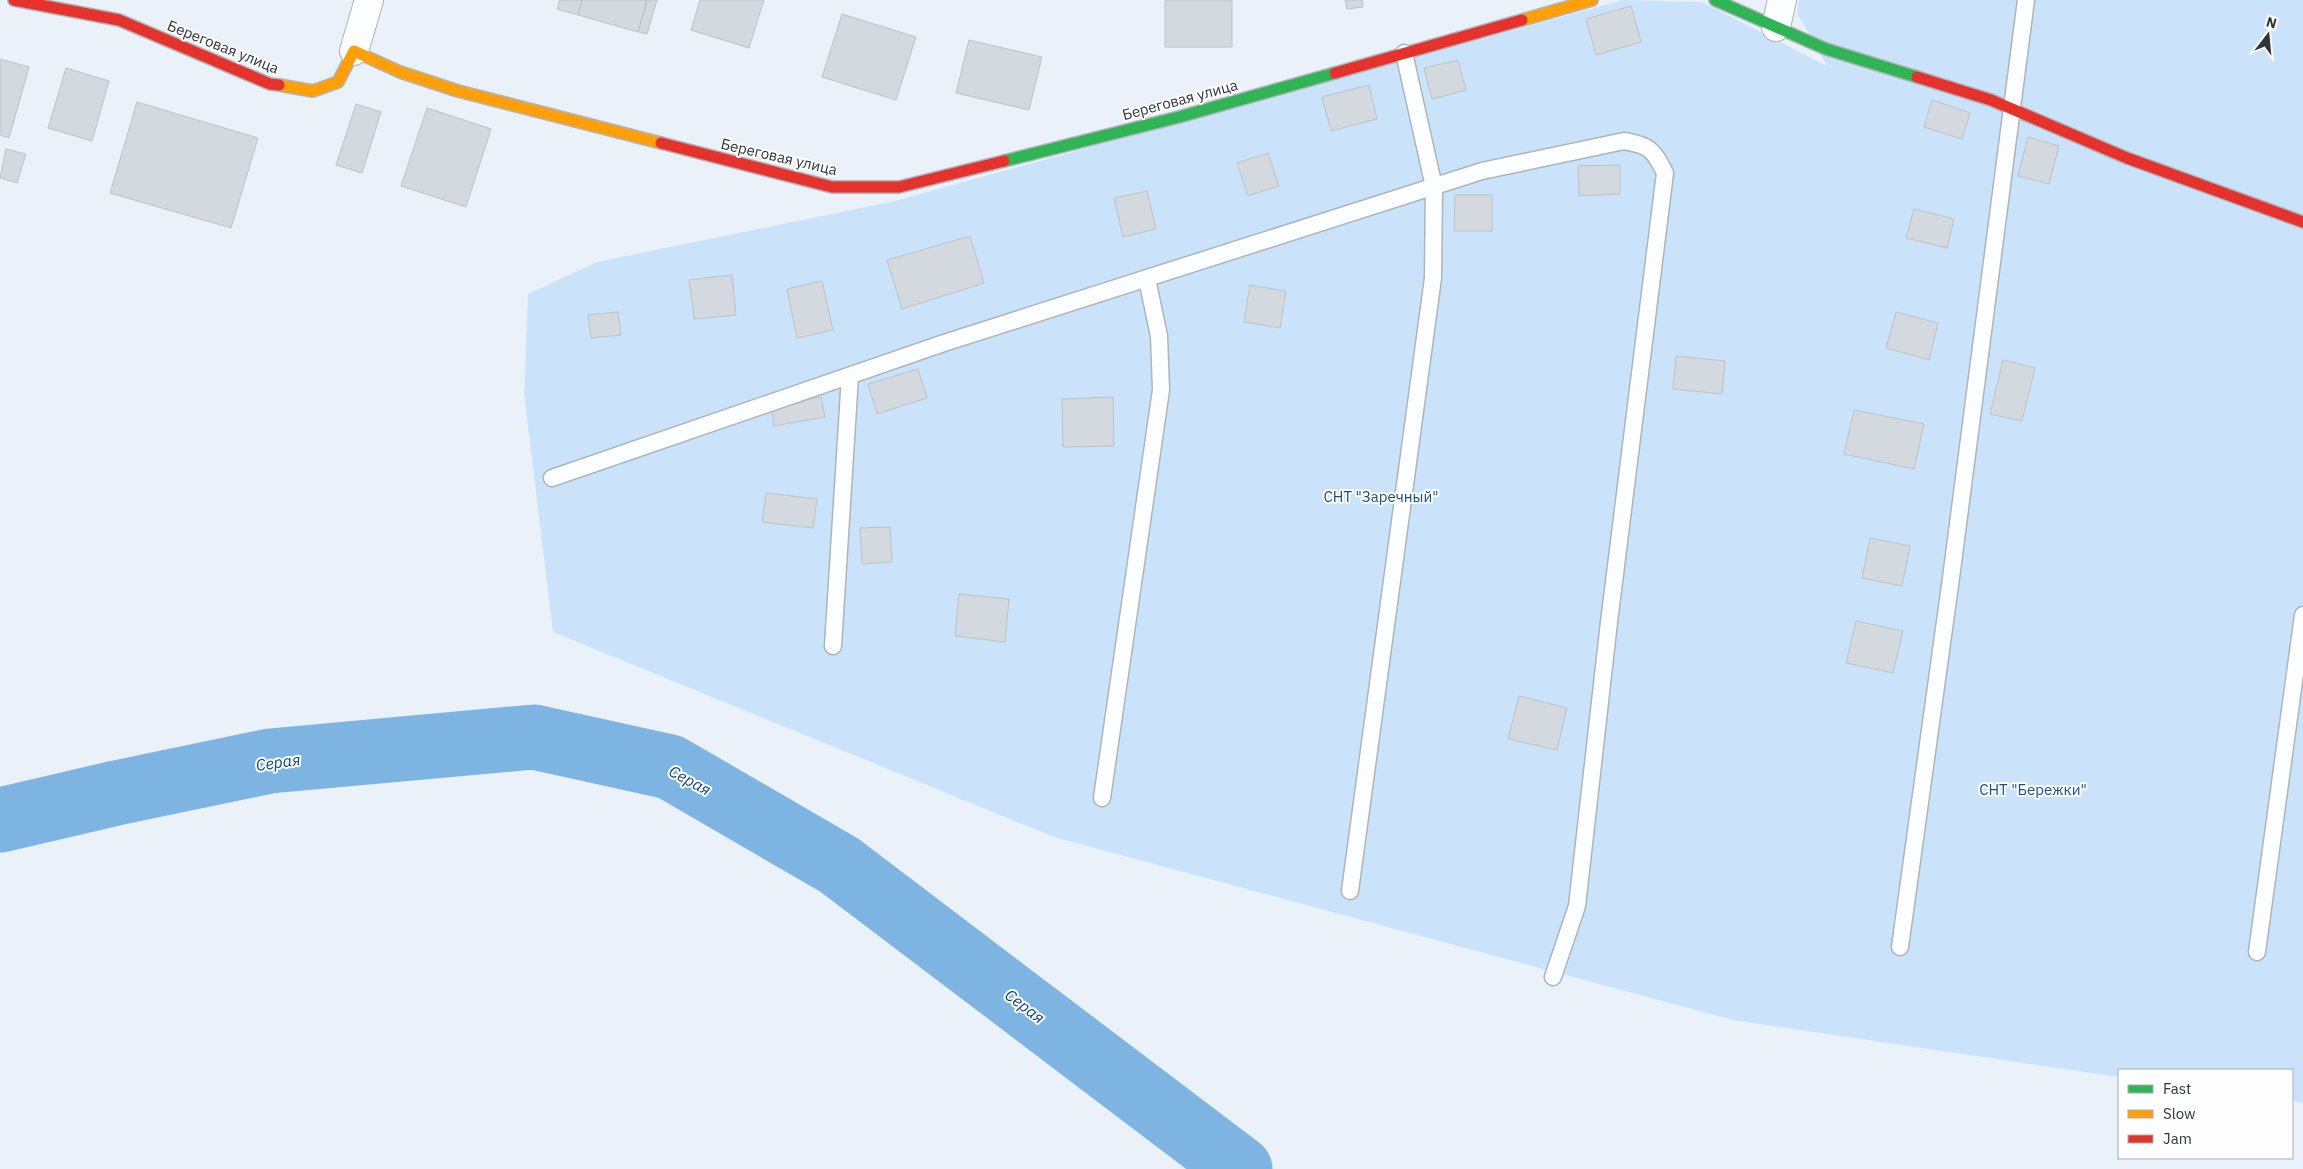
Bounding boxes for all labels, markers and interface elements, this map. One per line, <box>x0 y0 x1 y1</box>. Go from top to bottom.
north arrow <box>2243 10 2293 60</box>
text: N <box>2264 12 2279 33</box>
street label: Береговая улица <box>165 15 282 78</box>
street label: Береговая улица <box>1120 75 1240 124</box>
street label: Береговая улица <box>719 134 839 179</box>
park label: СНТ "Заречный" <box>1323 487 1439 506</box>
water label: Серая <box>254 749 302 775</box>
water label: Серая <box>666 761 714 799</box>
park label: СНТ "Бережки" <box>1979 780 2087 799</box>
water label: Серая <box>1001 985 1049 1027</box>
legend <box>2118 1069 2293 1159</box>
text: Fast <box>2163 1079 2191 1098</box>
text: Slow <box>2163 1104 2196 1123</box>
text: Jam <box>2163 1129 2192 1148</box>

